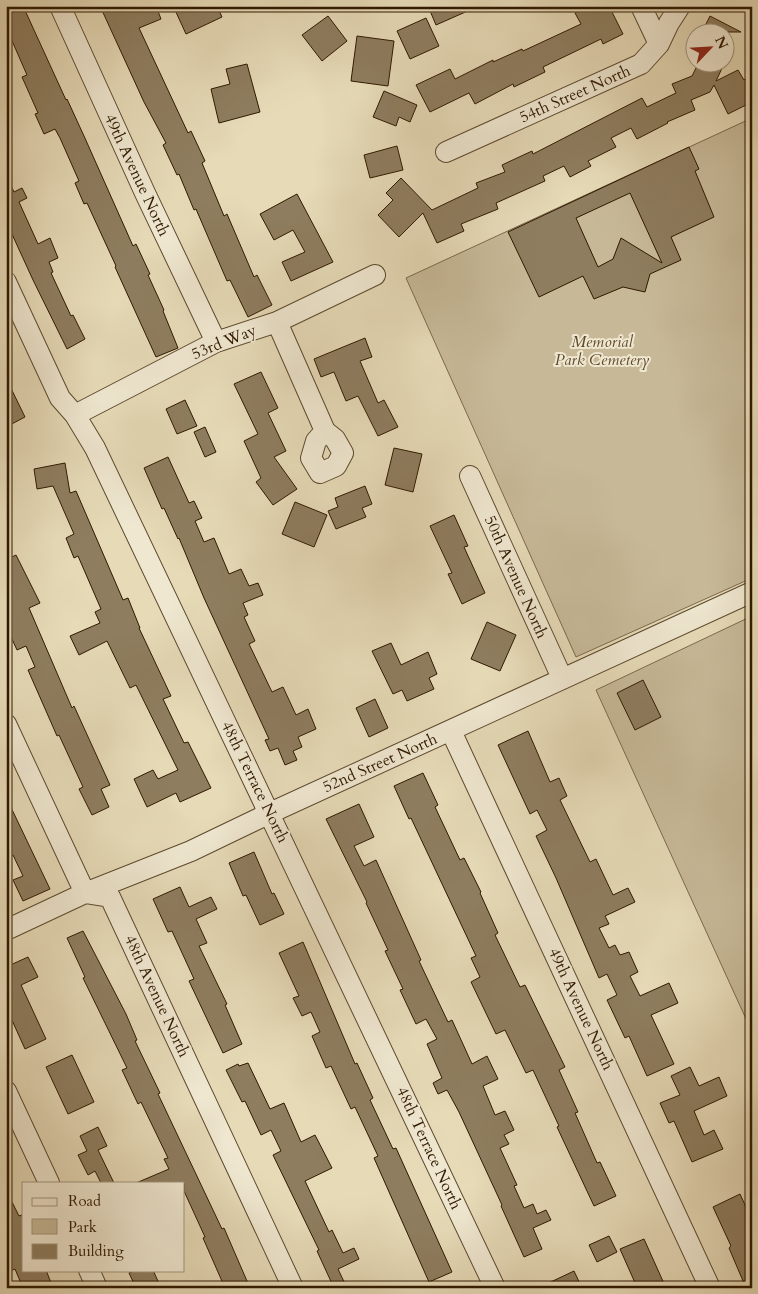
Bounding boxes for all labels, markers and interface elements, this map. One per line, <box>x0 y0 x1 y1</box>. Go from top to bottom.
north arrow <box>686 22 736 72</box>
text: N <box>710 33 733 52</box>
street label: 54th Street North <box>516 60 634 128</box>
street label: 49th Avenue North <box>99 110 175 240</box>
street label: 53rd Way <box>188 319 260 365</box>
park label: Memorial Park Cemetery <box>555 331 649 371</box>
street label: 50th Avenue North <box>479 512 553 642</box>
street label: 48th Terrace North <box>216 717 294 847</box>
street label: 52nd Street North <box>319 728 441 798</box>
street label: 48th Avenue North <box>119 931 195 1061</box>
street label: 49th Avenue North <box>543 944 619 1074</box>
street label: 48th Terrace North <box>391 1083 467 1213</box>
legend <box>22 1182 185 1272</box>
text: Road <box>68 1191 101 1211</box>
text: Park <box>68 1217 97 1237</box>
text: Building <box>68 1241 124 1261</box>

